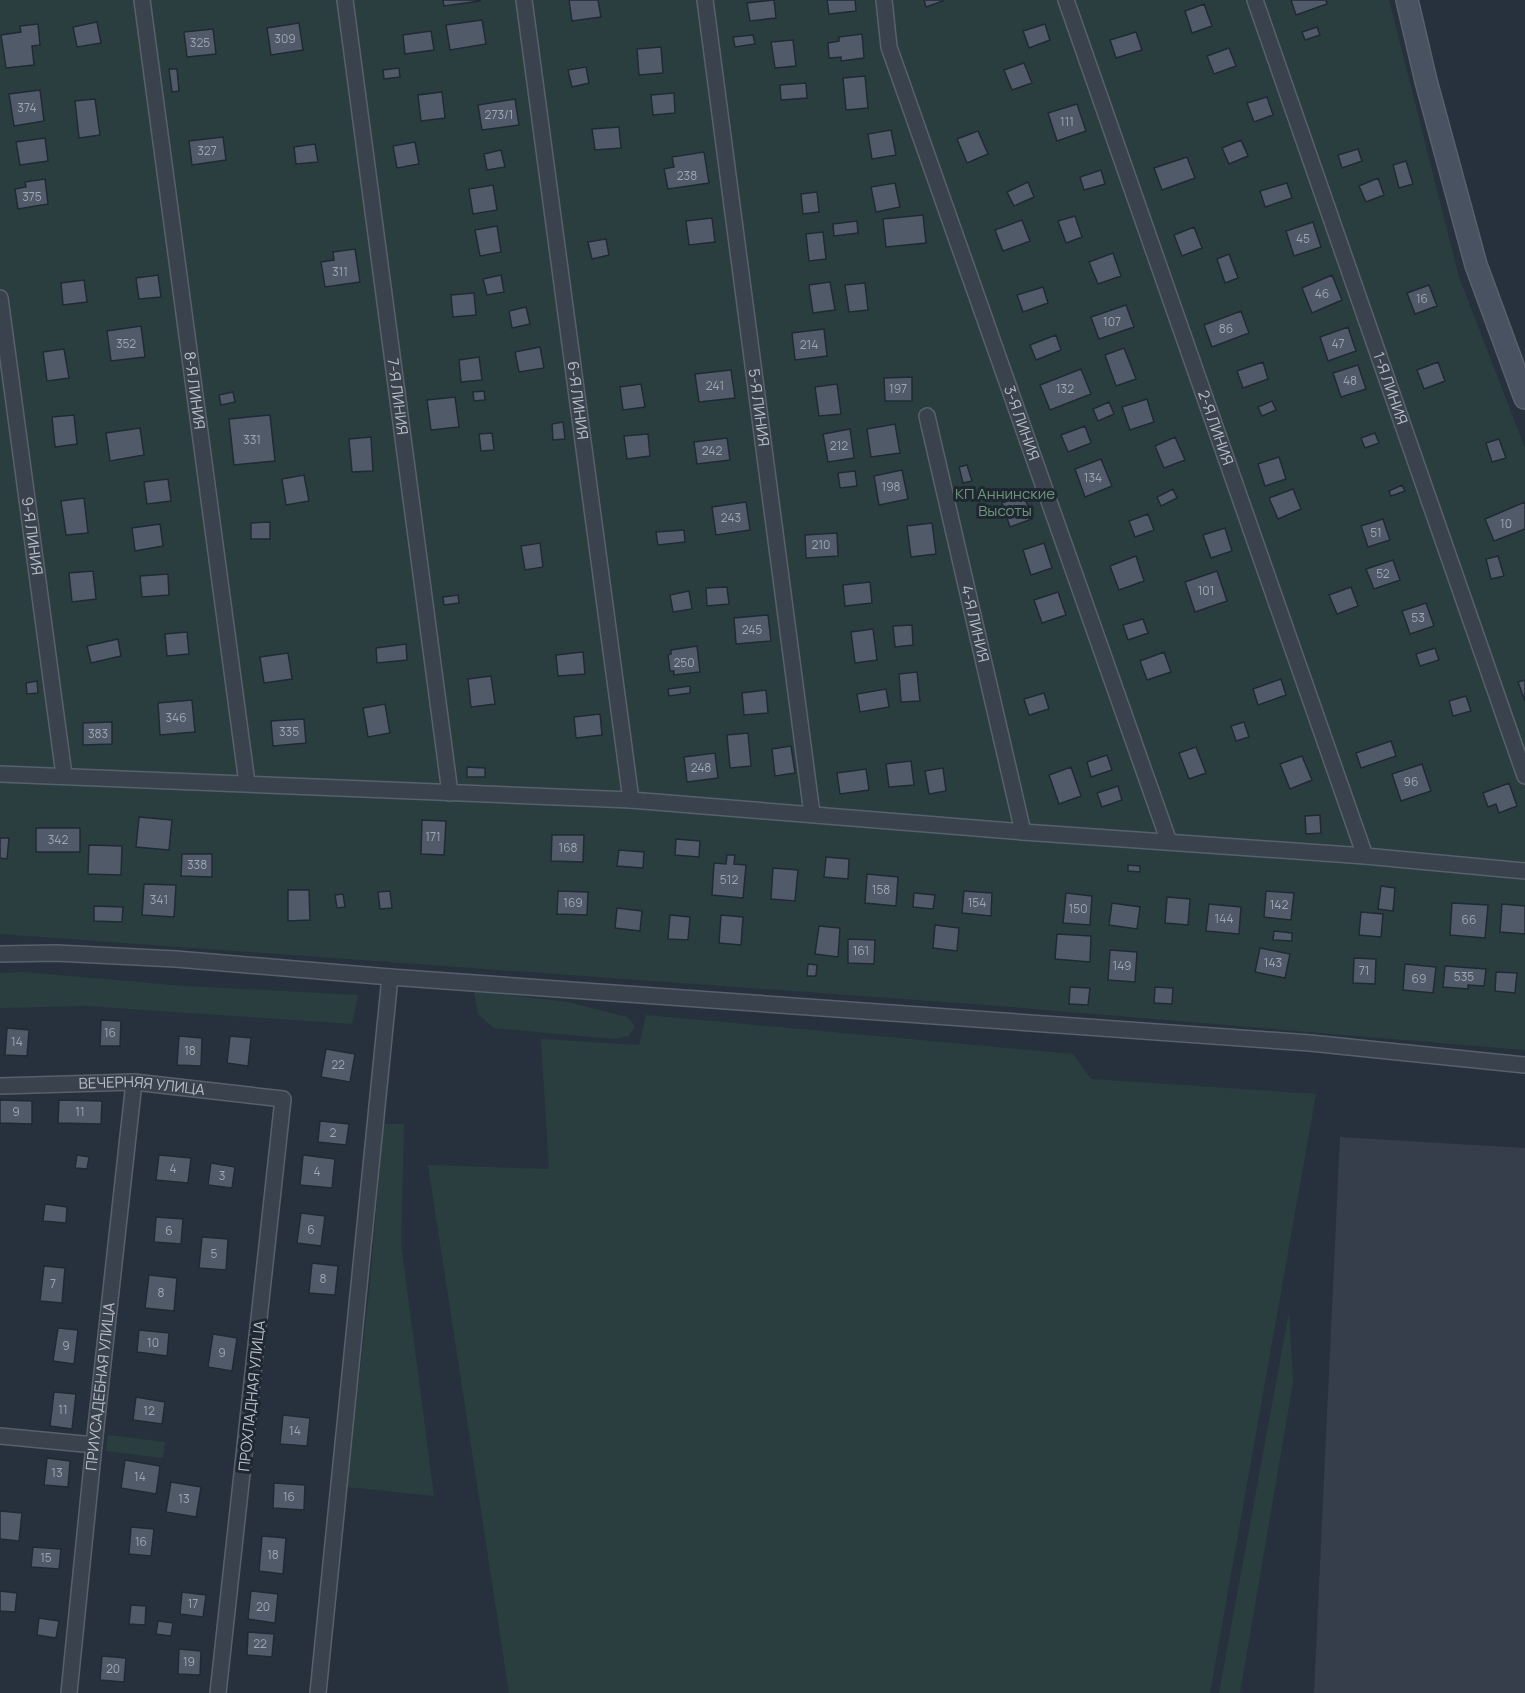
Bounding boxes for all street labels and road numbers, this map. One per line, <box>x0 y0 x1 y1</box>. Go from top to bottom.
street label: 1-Я ЛИНИЯ <box>1368 349 1413 427</box>
street label: 8-Я ЛИНИЯ <box>179 350 210 431</box>
street label: 7-Я ЛИНИЯ <box>383 357 413 436</box>
street label: 6-Я ЛИНИЯ <box>562 360 594 441</box>
street label: 5-Я ЛИНИЯ <box>744 367 775 448</box>
street label: 3-Я ЛИНИЯ <box>999 383 1045 463</box>
street label: 2-Я ЛИНИЯ <box>1193 387 1239 468</box>
street label: 9-Я ЛИНИЯ <box>17 495 48 576</box>
street label: 4-Я ЛИНИЯ <box>956 583 994 664</box>
street label: ВЕЧЕРНЯЯ УЛИЦА <box>78 1071 207 1100</box>
street label: ПРИУСАДЕБНАЯ УЛИЦА <box>80 1301 120 1472</box>
street label: ПРОХЛАДНАЯ УЛИЦА <box>233 1319 270 1473</box>

